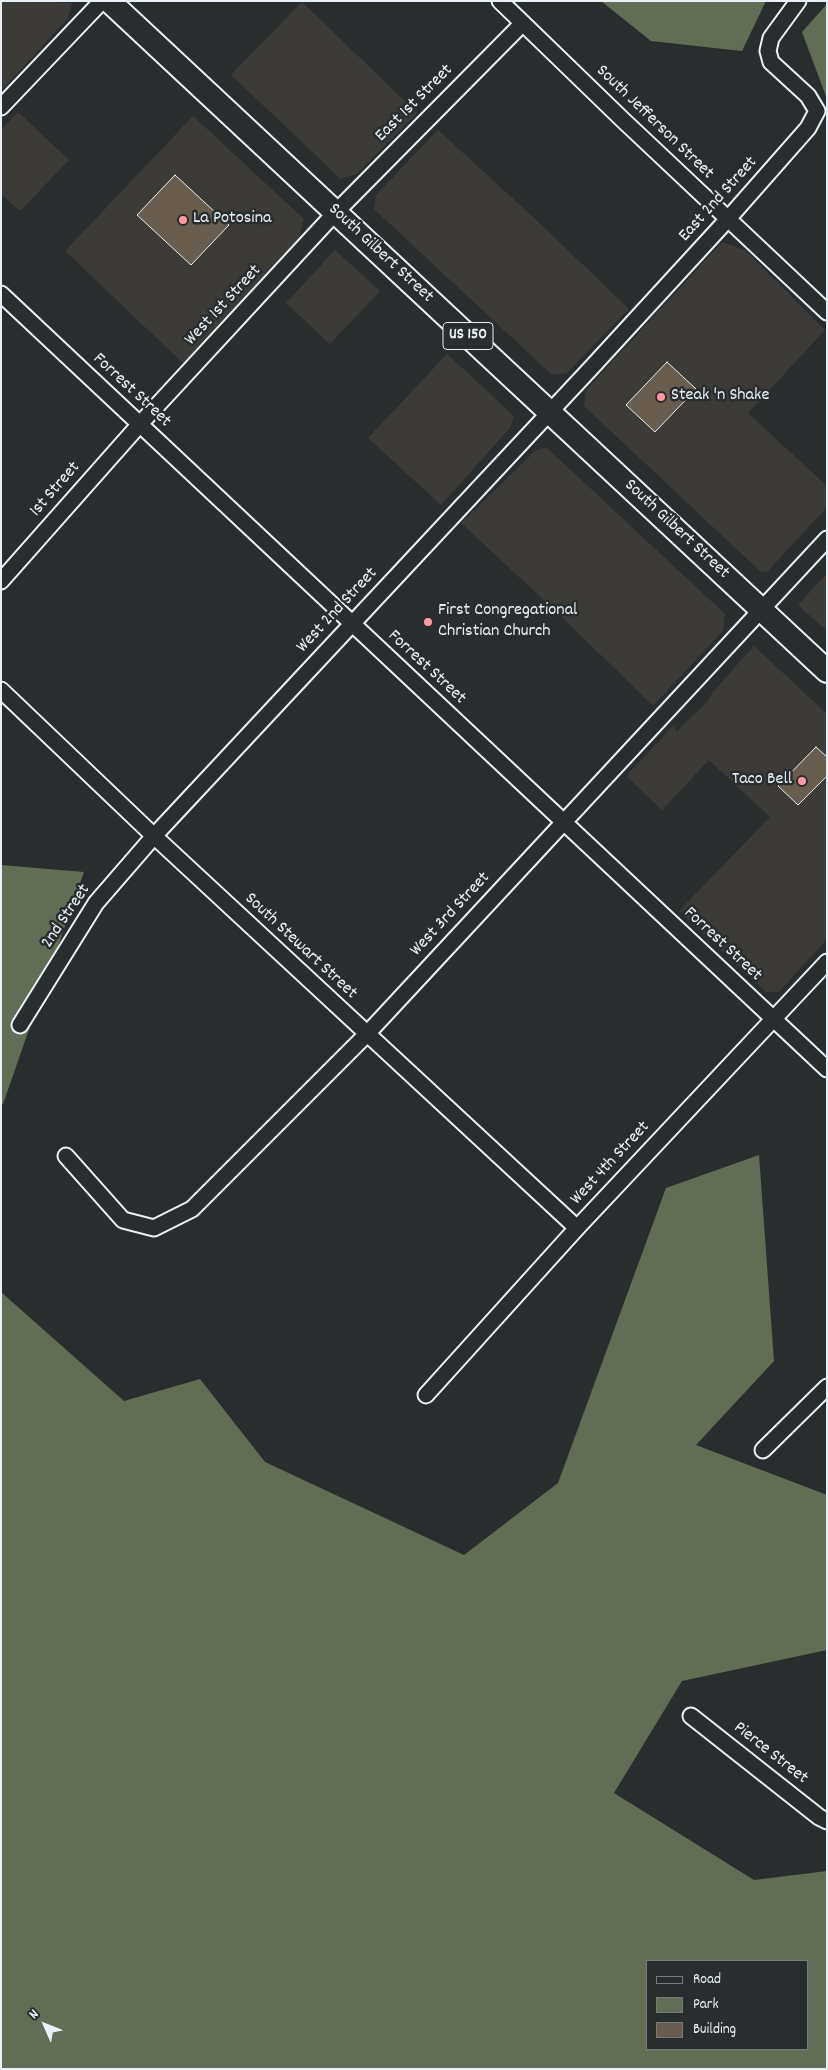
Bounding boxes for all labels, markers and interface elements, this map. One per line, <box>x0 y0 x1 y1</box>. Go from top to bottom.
street label: East 1st Street <box>372 61 458 147</box>
street label: South Jefferson Street <box>590 61 718 185</box>
street label: East 2nd Street <box>675 153 763 247</box>
street label: South Gilbert Street <box>323 200 437 308</box>
place label: La Potosina <box>193 209 271 231</box>
marker: La Potosina <box>177 214 189 226</box>
street label: West 1st Street <box>181 261 267 351</box>
road number: US 150 <box>443 322 493 350</box>
street label: Forrest Street <box>87 349 175 433</box>
place label: Steak 'n Shake <box>671 386 769 408</box>
marker: Steak 'n Shake <box>655 391 667 403</box>
street label: 1st Street <box>26 458 86 522</box>
street label: South Gilbert Street <box>619 476 733 584</box>
street label: West 2nd Street <box>293 564 383 658</box>
place label: First Congregational Christian Church <box>438 601 577 644</box>
marker: First Congregational Christian Church <box>422 616 434 628</box>
street label: Forrest Street <box>382 626 470 710</box>
place label: Taco Bell <box>732 770 792 792</box>
marker: Taco Bell <box>796 775 808 787</box>
street label: West 3rd Street <box>406 868 496 962</box>
street label: 2nd Street <box>38 881 96 953</box>
street label: South Stewart Street <box>239 889 361 1005</box>
street label: Forrest Street <box>678 903 766 987</box>
street label: West 4th Street <box>567 1118 655 1210</box>
street label: Pierce Street <box>728 1718 812 1790</box>
legend <box>646 1960 808 2050</box>
text: Road <box>693 1969 721 1991</box>
text: Park <box>693 1994 719 2016</box>
north arrow <box>20 2000 70 2050</box>
text: N <box>25 2005 44 2024</box>
text: Building <box>693 2019 736 2041</box>

